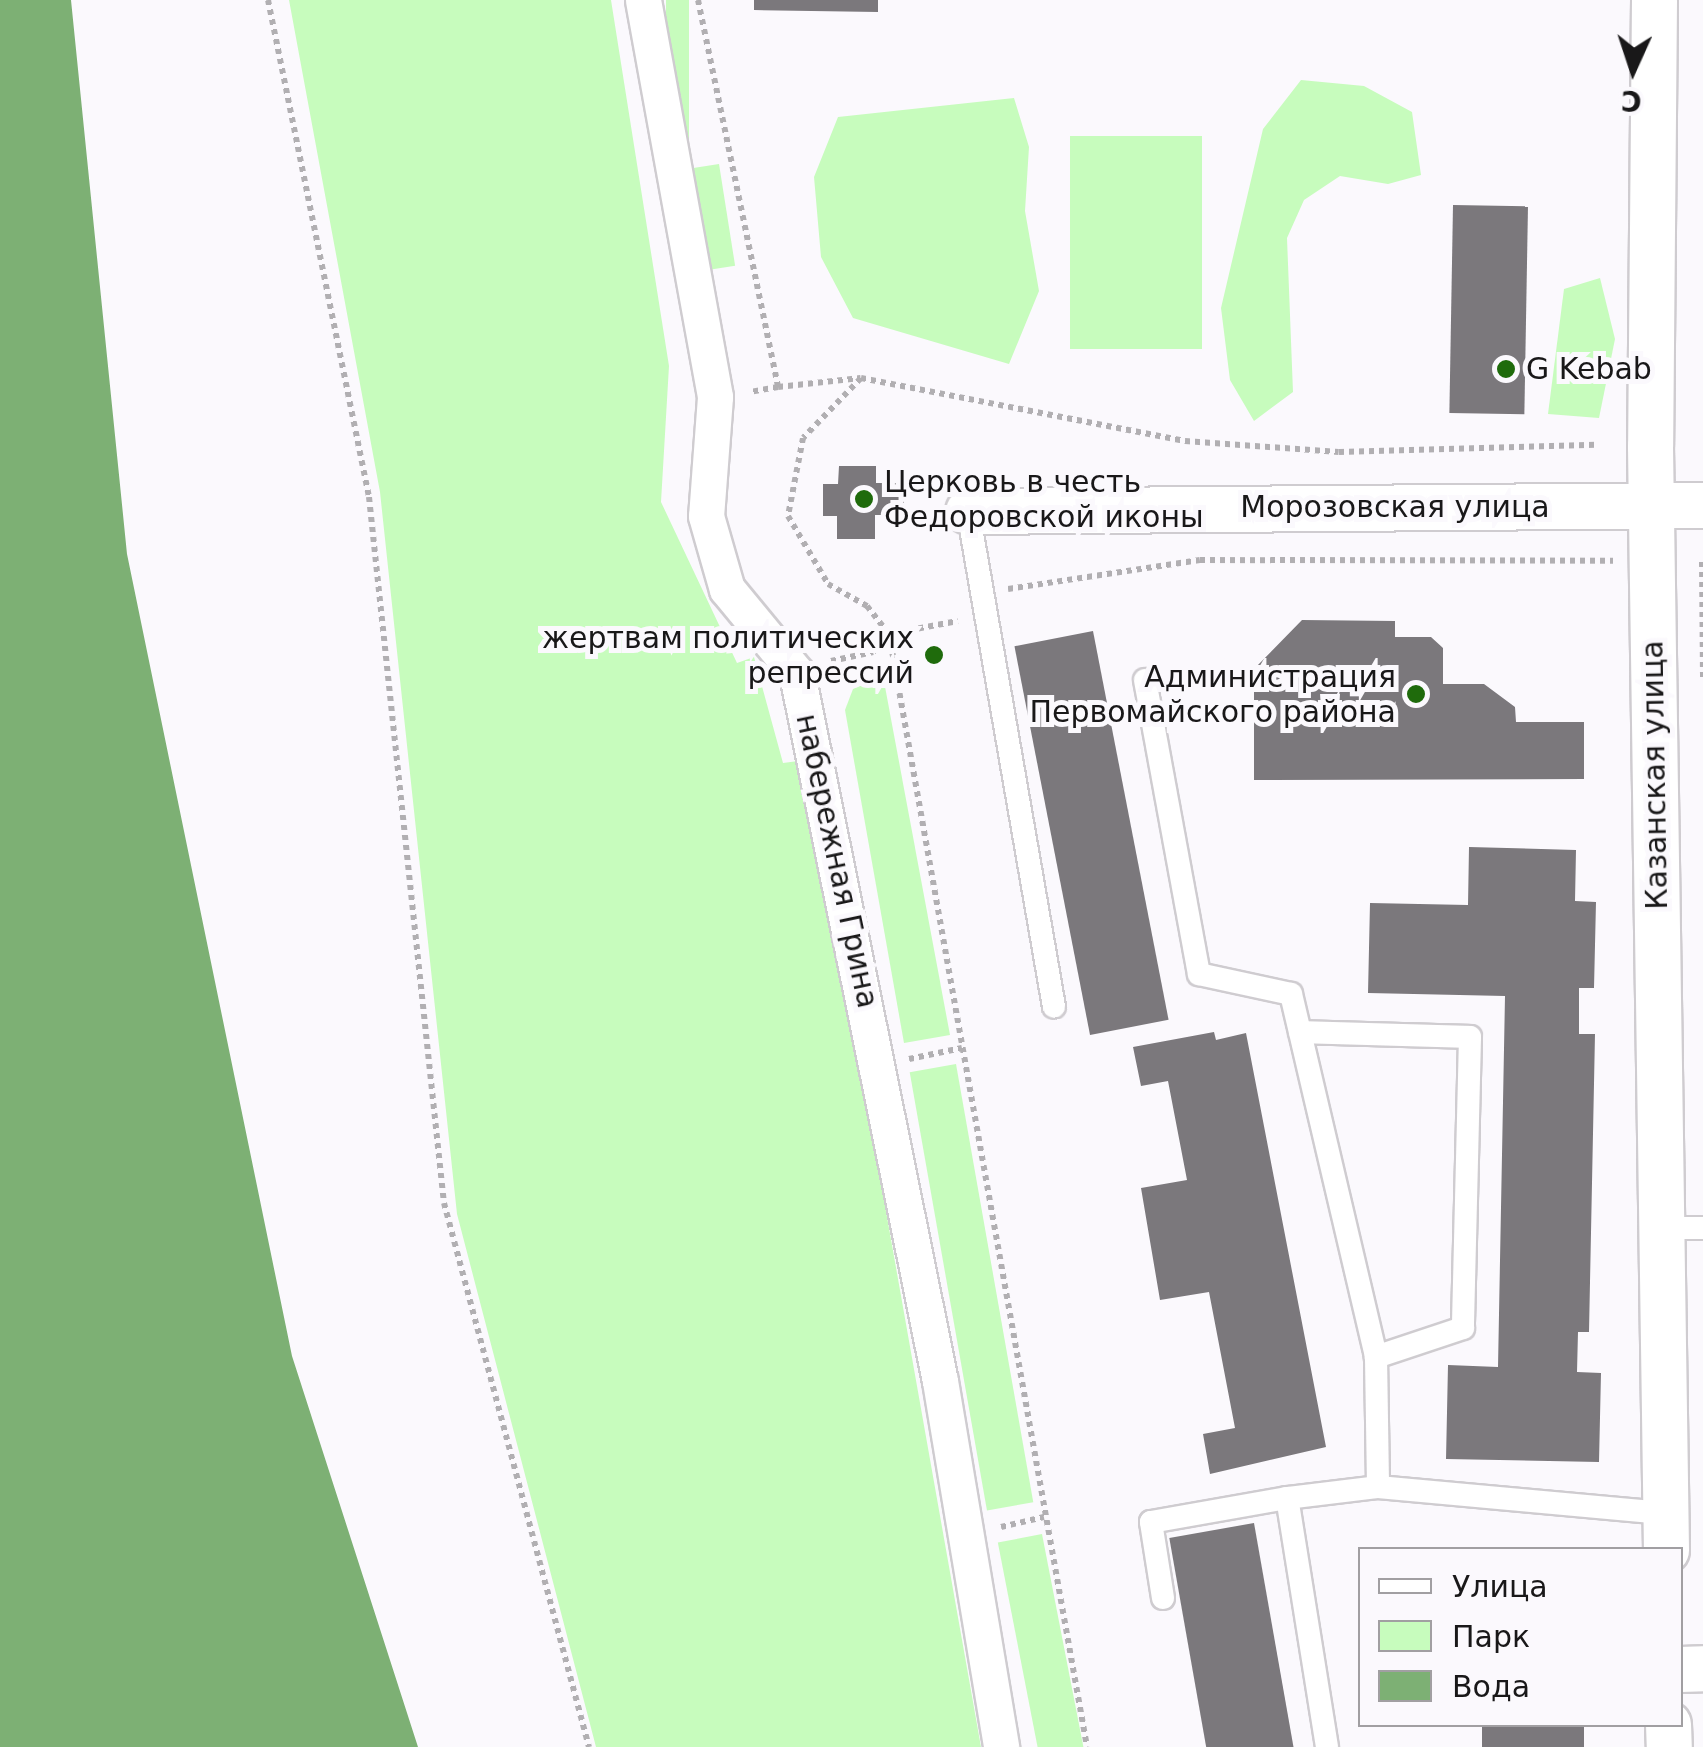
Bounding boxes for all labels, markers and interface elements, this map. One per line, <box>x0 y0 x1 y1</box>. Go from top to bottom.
north arrow <box>1583 20 1683 120</box>
text: С <box>1620 83 1643 117</box>
place label: G Kebab <box>1526 351 1652 387</box>
marker: G Kebab <box>1495 358 1517 380</box>
place label: Церковь в честь Федоровской иконы <box>884 464 1204 534</box>
marker: Церковь в честь Федоровской иконы <box>853 488 875 510</box>
street label: Морозовская улица <box>1240 489 1550 525</box>
place label: жертвам политических репрессий <box>542 620 914 690</box>
street label: Казанская улица <box>1635 640 1675 910</box>
marker: жертвам политических репрессий <box>923 644 945 666</box>
place label: Администрация Первомайского района <box>1029 659 1396 730</box>
marker: Администрация Первомайского района <box>1405 683 1427 705</box>
street label: набережная Грина <box>788 711 886 1011</box>
legend <box>1358 1547 1683 1727</box>
text: Улица <box>1452 1569 1548 1604</box>
text: Парк <box>1452 1619 1530 1654</box>
text: Вода <box>1452 1669 1530 1704</box>

